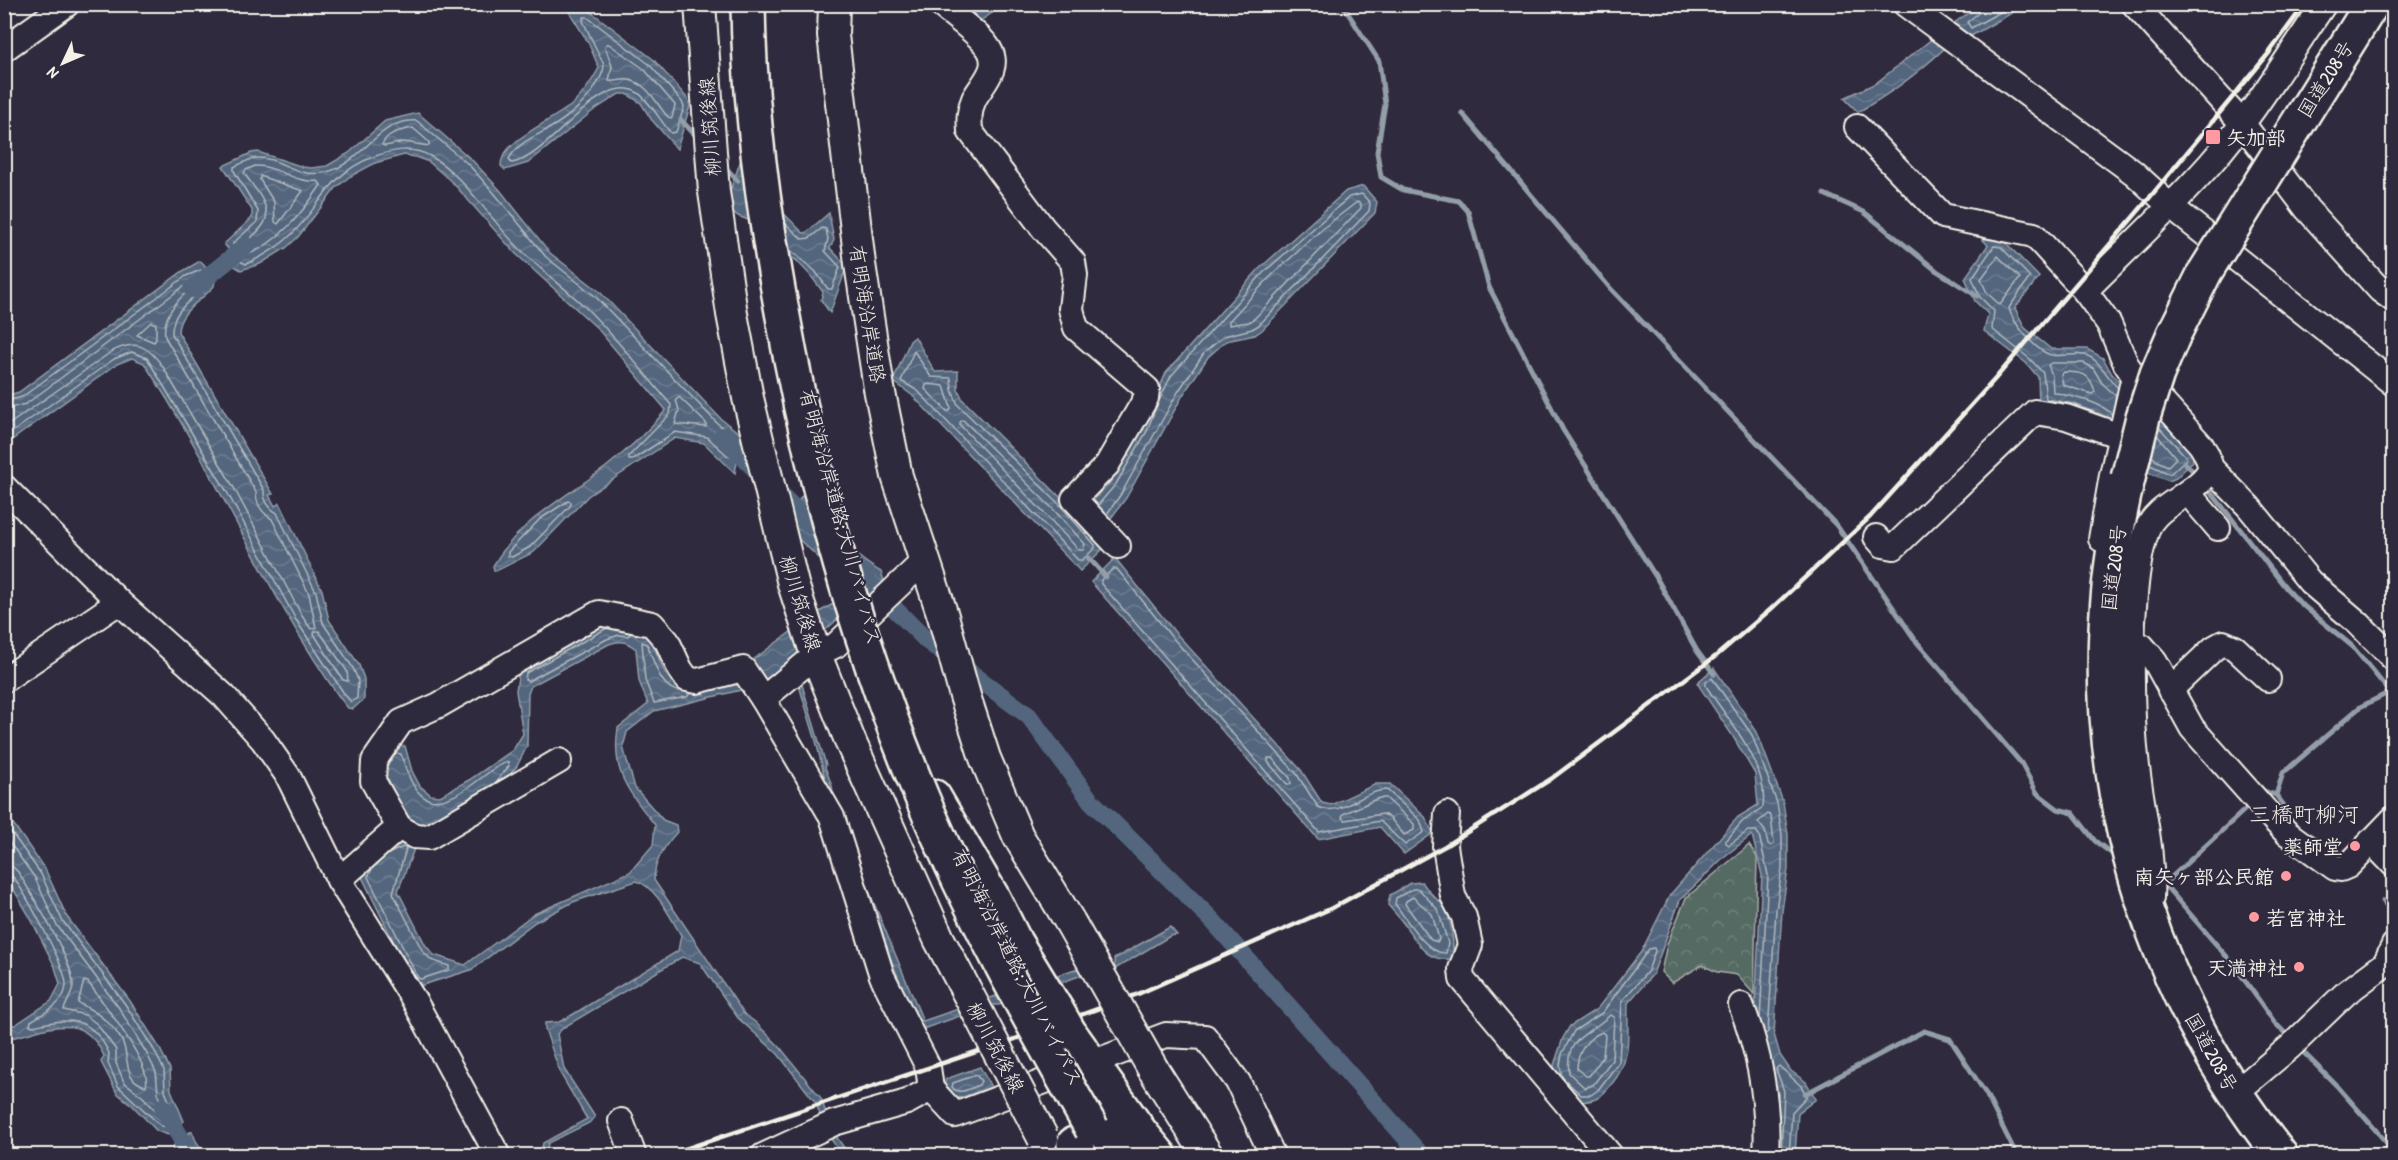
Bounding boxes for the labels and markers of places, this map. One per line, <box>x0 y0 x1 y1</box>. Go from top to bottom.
place label: 矢加部 <box>2226 124 2286 151</box>
marker: 矢加部 <box>2204 128 2222 146</box>
place label: 薬師堂 <box>2283 833 2343 860</box>
marker: 薬師堂 <box>2348 839 2362 853</box>
place label: 南矢ヶ部公民館 <box>2134 863 2274 890</box>
marker: 南矢ヶ部公民館 <box>2279 869 2293 883</box>
place label: 若宮神社 <box>2266 904 2346 931</box>
marker: 若宮神社 <box>2247 910 2261 924</box>
place label: 天満神社 <box>2207 954 2287 981</box>
marker: 天満神社 <box>2292 960 2306 974</box>

